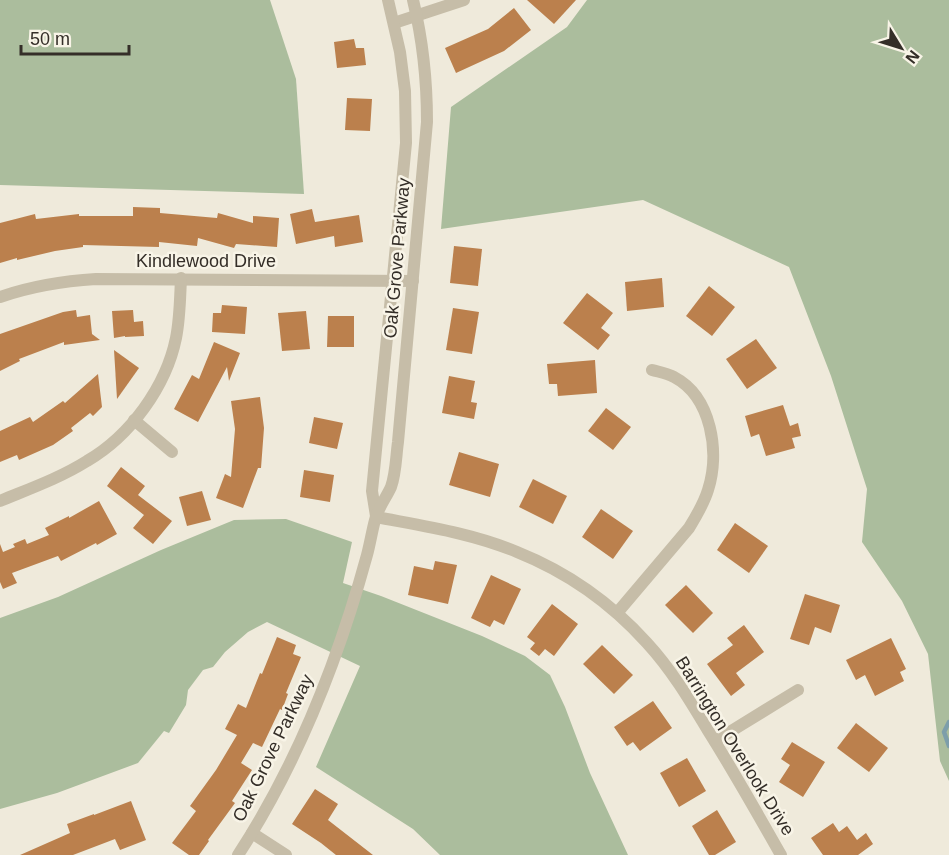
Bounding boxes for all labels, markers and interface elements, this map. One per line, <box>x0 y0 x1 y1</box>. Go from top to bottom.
scale bar <box>21 18 129 56</box>
north arrow <box>871 18 931 78</box>
text: 50 m <box>30 29 70 49</box>
text: N <box>902 47 923 67</box>
street label: Oak Grove Parkway <box>380 177 414 339</box>
street label: Kindlewood Drive <box>136 251 276 271</box>
street label: Barrington Overlook Drive <box>672 653 798 839</box>
street label: Oak Grove Parkway <box>229 671 317 825</box>

